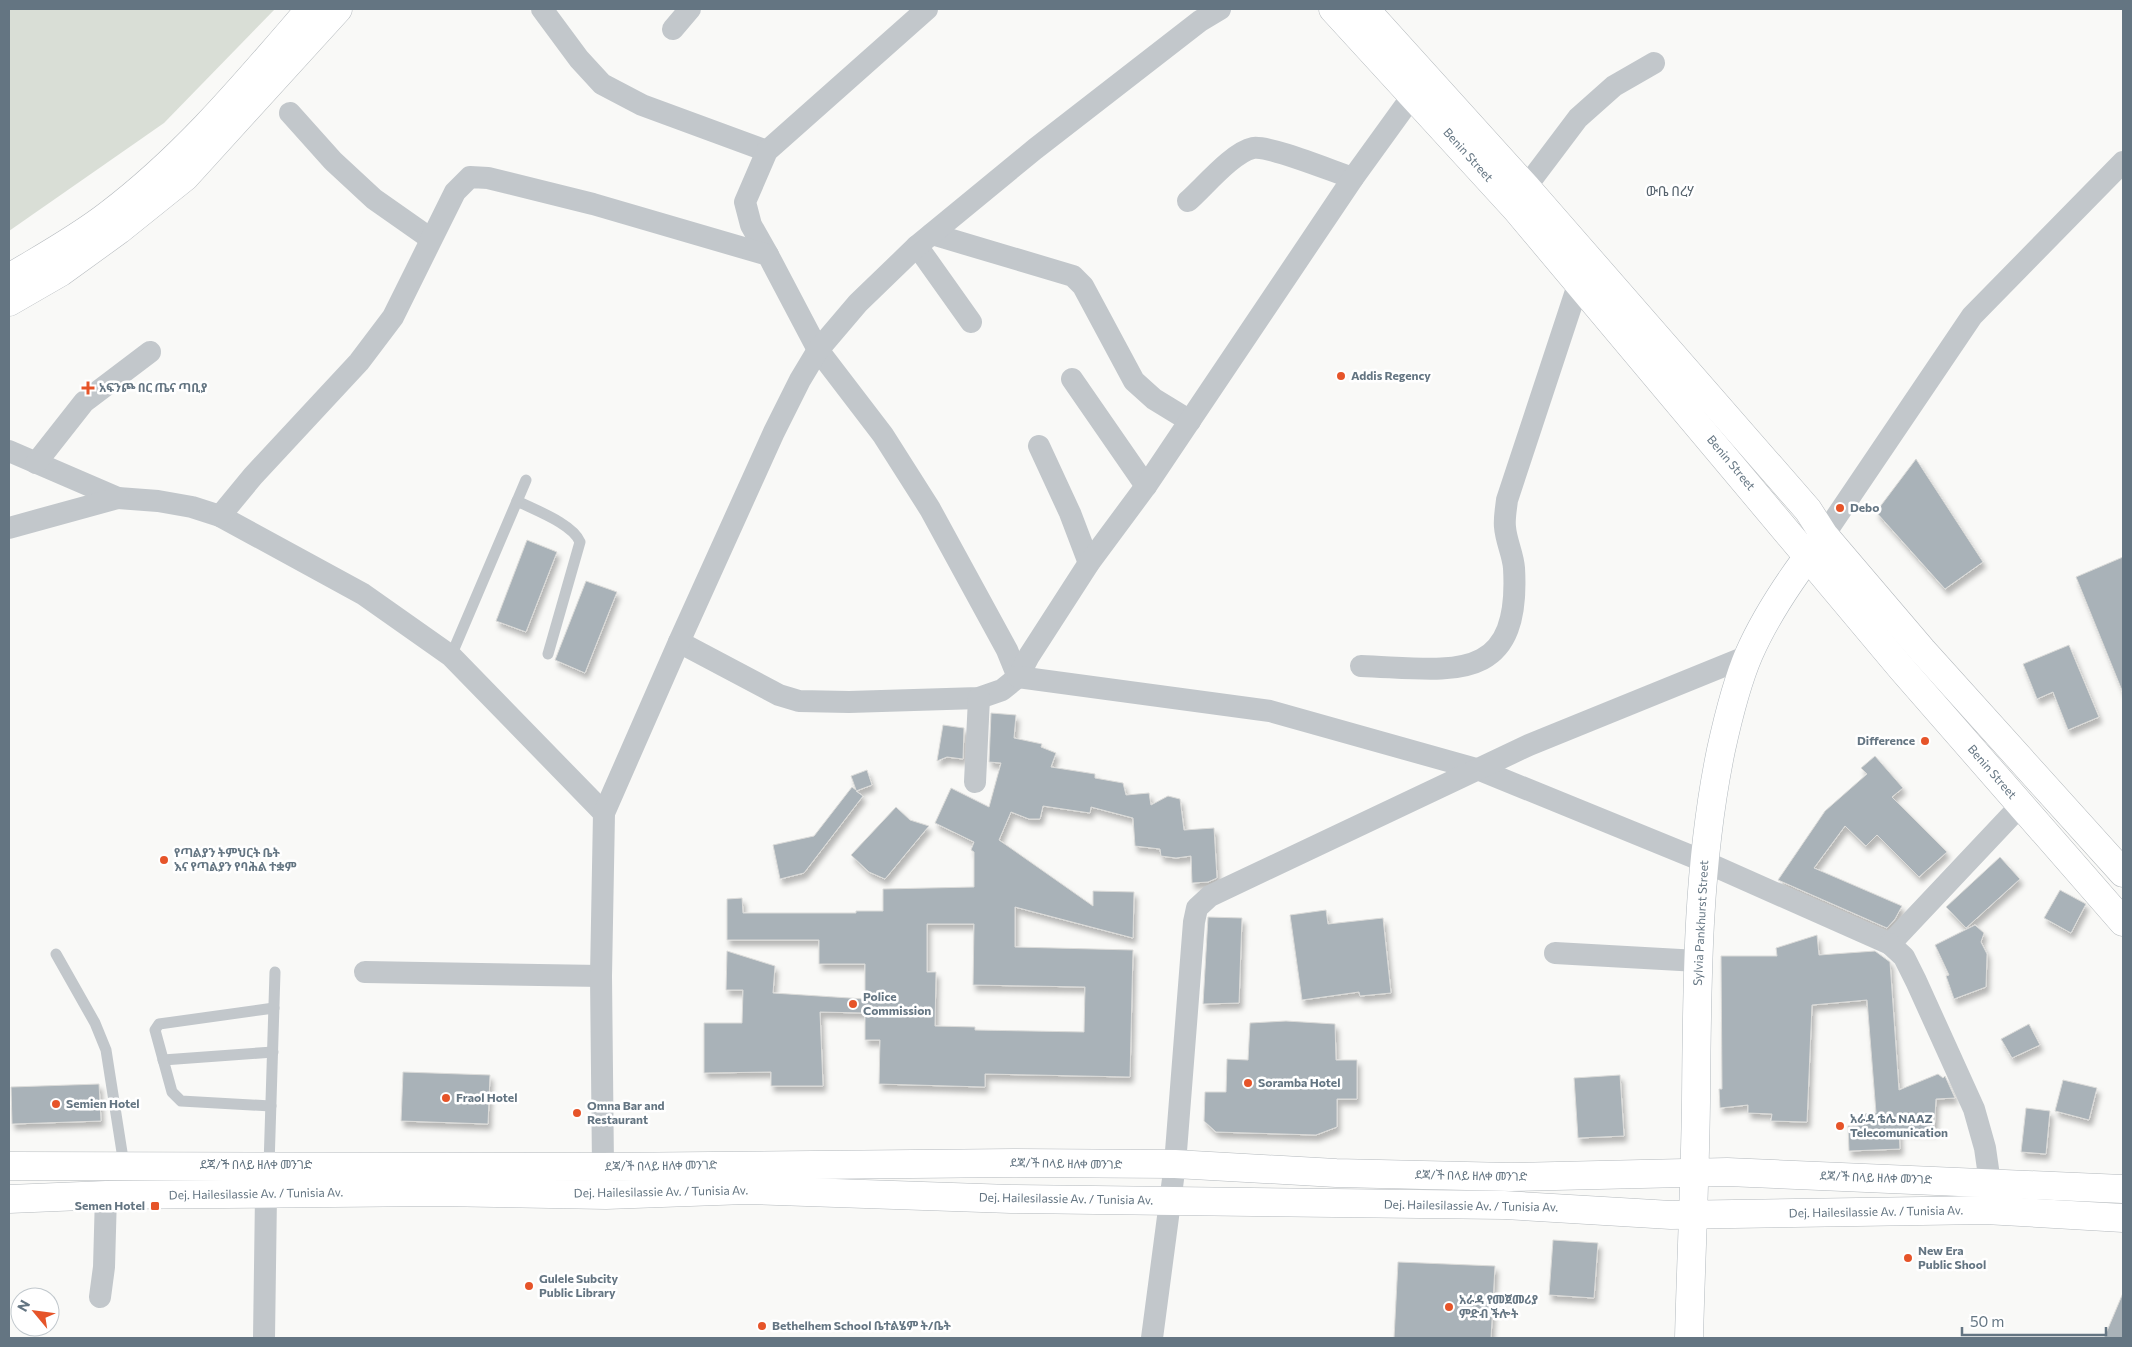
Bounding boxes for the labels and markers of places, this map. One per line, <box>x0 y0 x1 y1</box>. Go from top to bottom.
place label: Addis Regency <box>1351 368 1431 382</box>
marker: Addis Regency <box>1335 370 1347 382</box>
place label: አፍንጮ በር ጤና ጣቢያ <box>99 380 208 394</box>
marker: አፍንጮ በር ጤና ጣቢያ <box>81 381 95 395</box>
place label: Debo <box>1850 500 1879 514</box>
marker: Debo <box>1834 502 1846 514</box>
place label: Difference <box>1857 733 1915 747</box>
marker: Difference <box>1919 735 1931 747</box>
place label: የጣልያን ትምህርት ቤት እና የጣልያን የባሕል ተቋም <box>174 845 297 873</box>
marker: የጣልያን ትምህርት ቤት እና የጣልያን የባሕል ተቋም <box>158 854 170 866</box>
place label: Police Commission <box>863 989 931 1017</box>
marker: Police Commission <box>847 998 859 1010</box>
place label: Soramba Hotel <box>1258 1075 1340 1089</box>
marker: Soramba Hotel <box>1242 1077 1254 1089</box>
place label: Fraol Hotel <box>456 1090 517 1104</box>
marker: Fraol Hotel <box>440 1092 452 1104</box>
place label: Semien Hotel <box>66 1096 140 1110</box>
marker: Semien Hotel <box>50 1098 62 1110</box>
place label: Omna Bar and Restaurant <box>587 1098 665 1126</box>
marker: Omna Bar and Restaurant <box>571 1107 583 1119</box>
place label: አራዳ ቴሌ NAAZ Telecomunication <box>1850 1111 1948 1139</box>
marker: አራዳ ቴሌ NAAZ Telecomunication <box>1834 1120 1846 1132</box>
place label: Semen Hotel <box>75 1198 145 1212</box>
marker: Semen Hotel <box>149 1200 161 1212</box>
place label: New Era Public Shool <box>1918 1243 1986 1271</box>
marker: New Era Public Shool <box>1902 1252 1914 1264</box>
place label: Gulele Subcity Public Library <box>539 1271 618 1299</box>
marker: Gulele Subcity Public Library <box>523 1280 535 1292</box>
place label: አራዳ የመጀመሪያ ምድብ ችሎት <box>1459 1292 1538 1320</box>
marker: አራዳ የመጀመሪያ ምድብ ችሎት <box>1443 1301 1455 1313</box>
place label: Bethelhem School ቤተልሄም ት/ቤት <box>772 1318 951 1332</box>
marker: Bethelhem School ቤተልሄም ት/ቤት <box>756 1320 768 1332</box>

